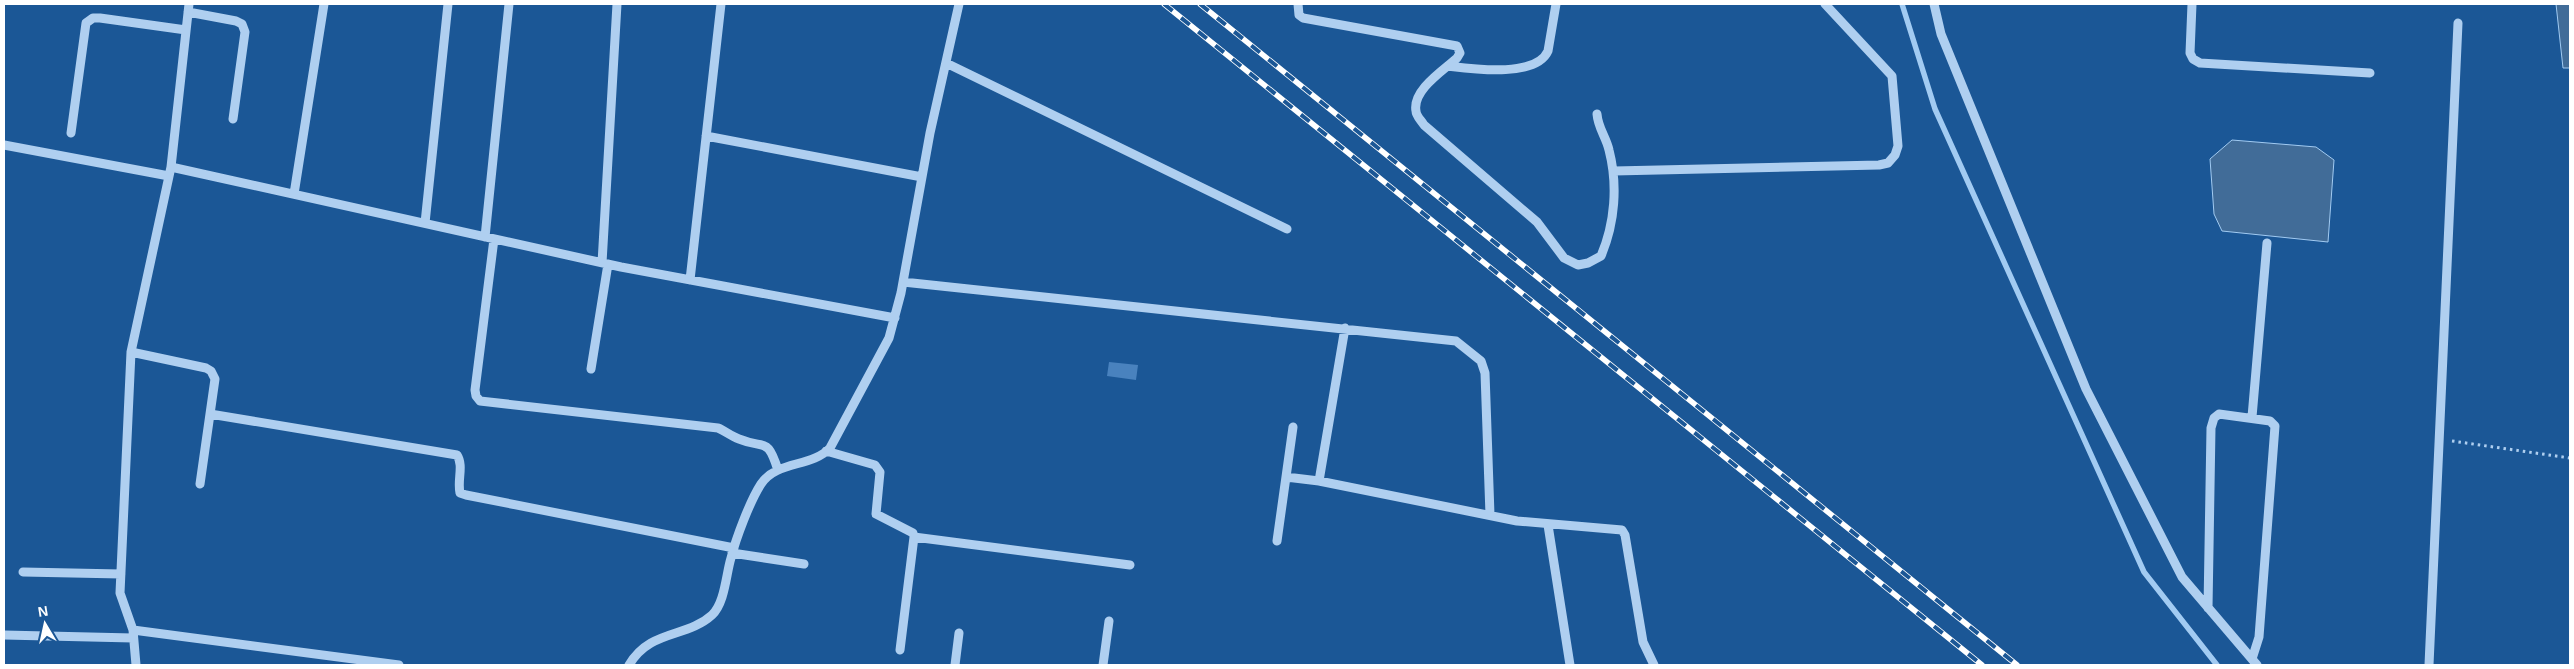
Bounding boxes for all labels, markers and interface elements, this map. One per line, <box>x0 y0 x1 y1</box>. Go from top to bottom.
north arrow <box>20 599 70 649</box>
text: N <box>37 602 49 620</box>

